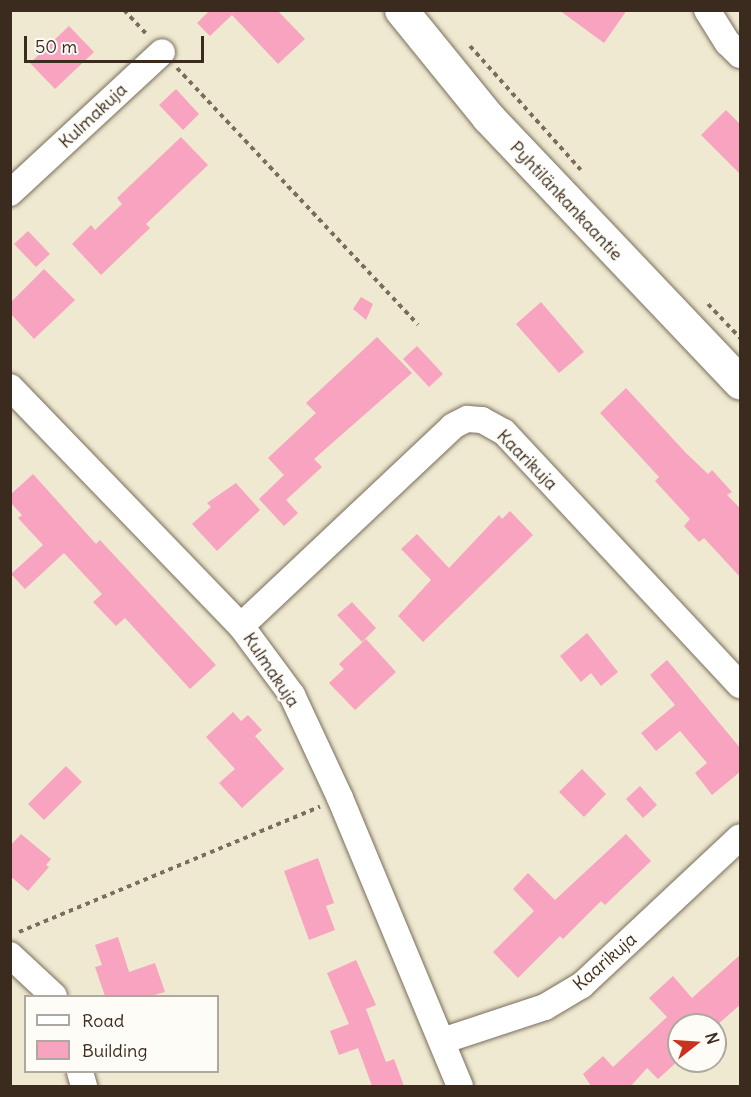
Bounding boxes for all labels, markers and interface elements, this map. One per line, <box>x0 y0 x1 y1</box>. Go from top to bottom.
scale bar <box>27 24 207 62</box>
text: 50 m <box>35 35 77 58</box>
street label: Kulmakuja <box>54 79 132 153</box>
street label: Pyhtilänkankaantie <box>505 137 627 265</box>
street label: Kaarikuja <box>492 425 562 495</box>
street label: Kulmakuja <box>238 629 304 711</box>
street label: Kaarikuja <box>569 929 641 995</box>
legend <box>24 995 219 1073</box>
text: Road <box>82 1009 124 1032</box>
north arrow <box>667 1013 727 1073</box>
text: N <box>701 1030 723 1047</box>
text: Building <box>82 1039 147 1062</box>

